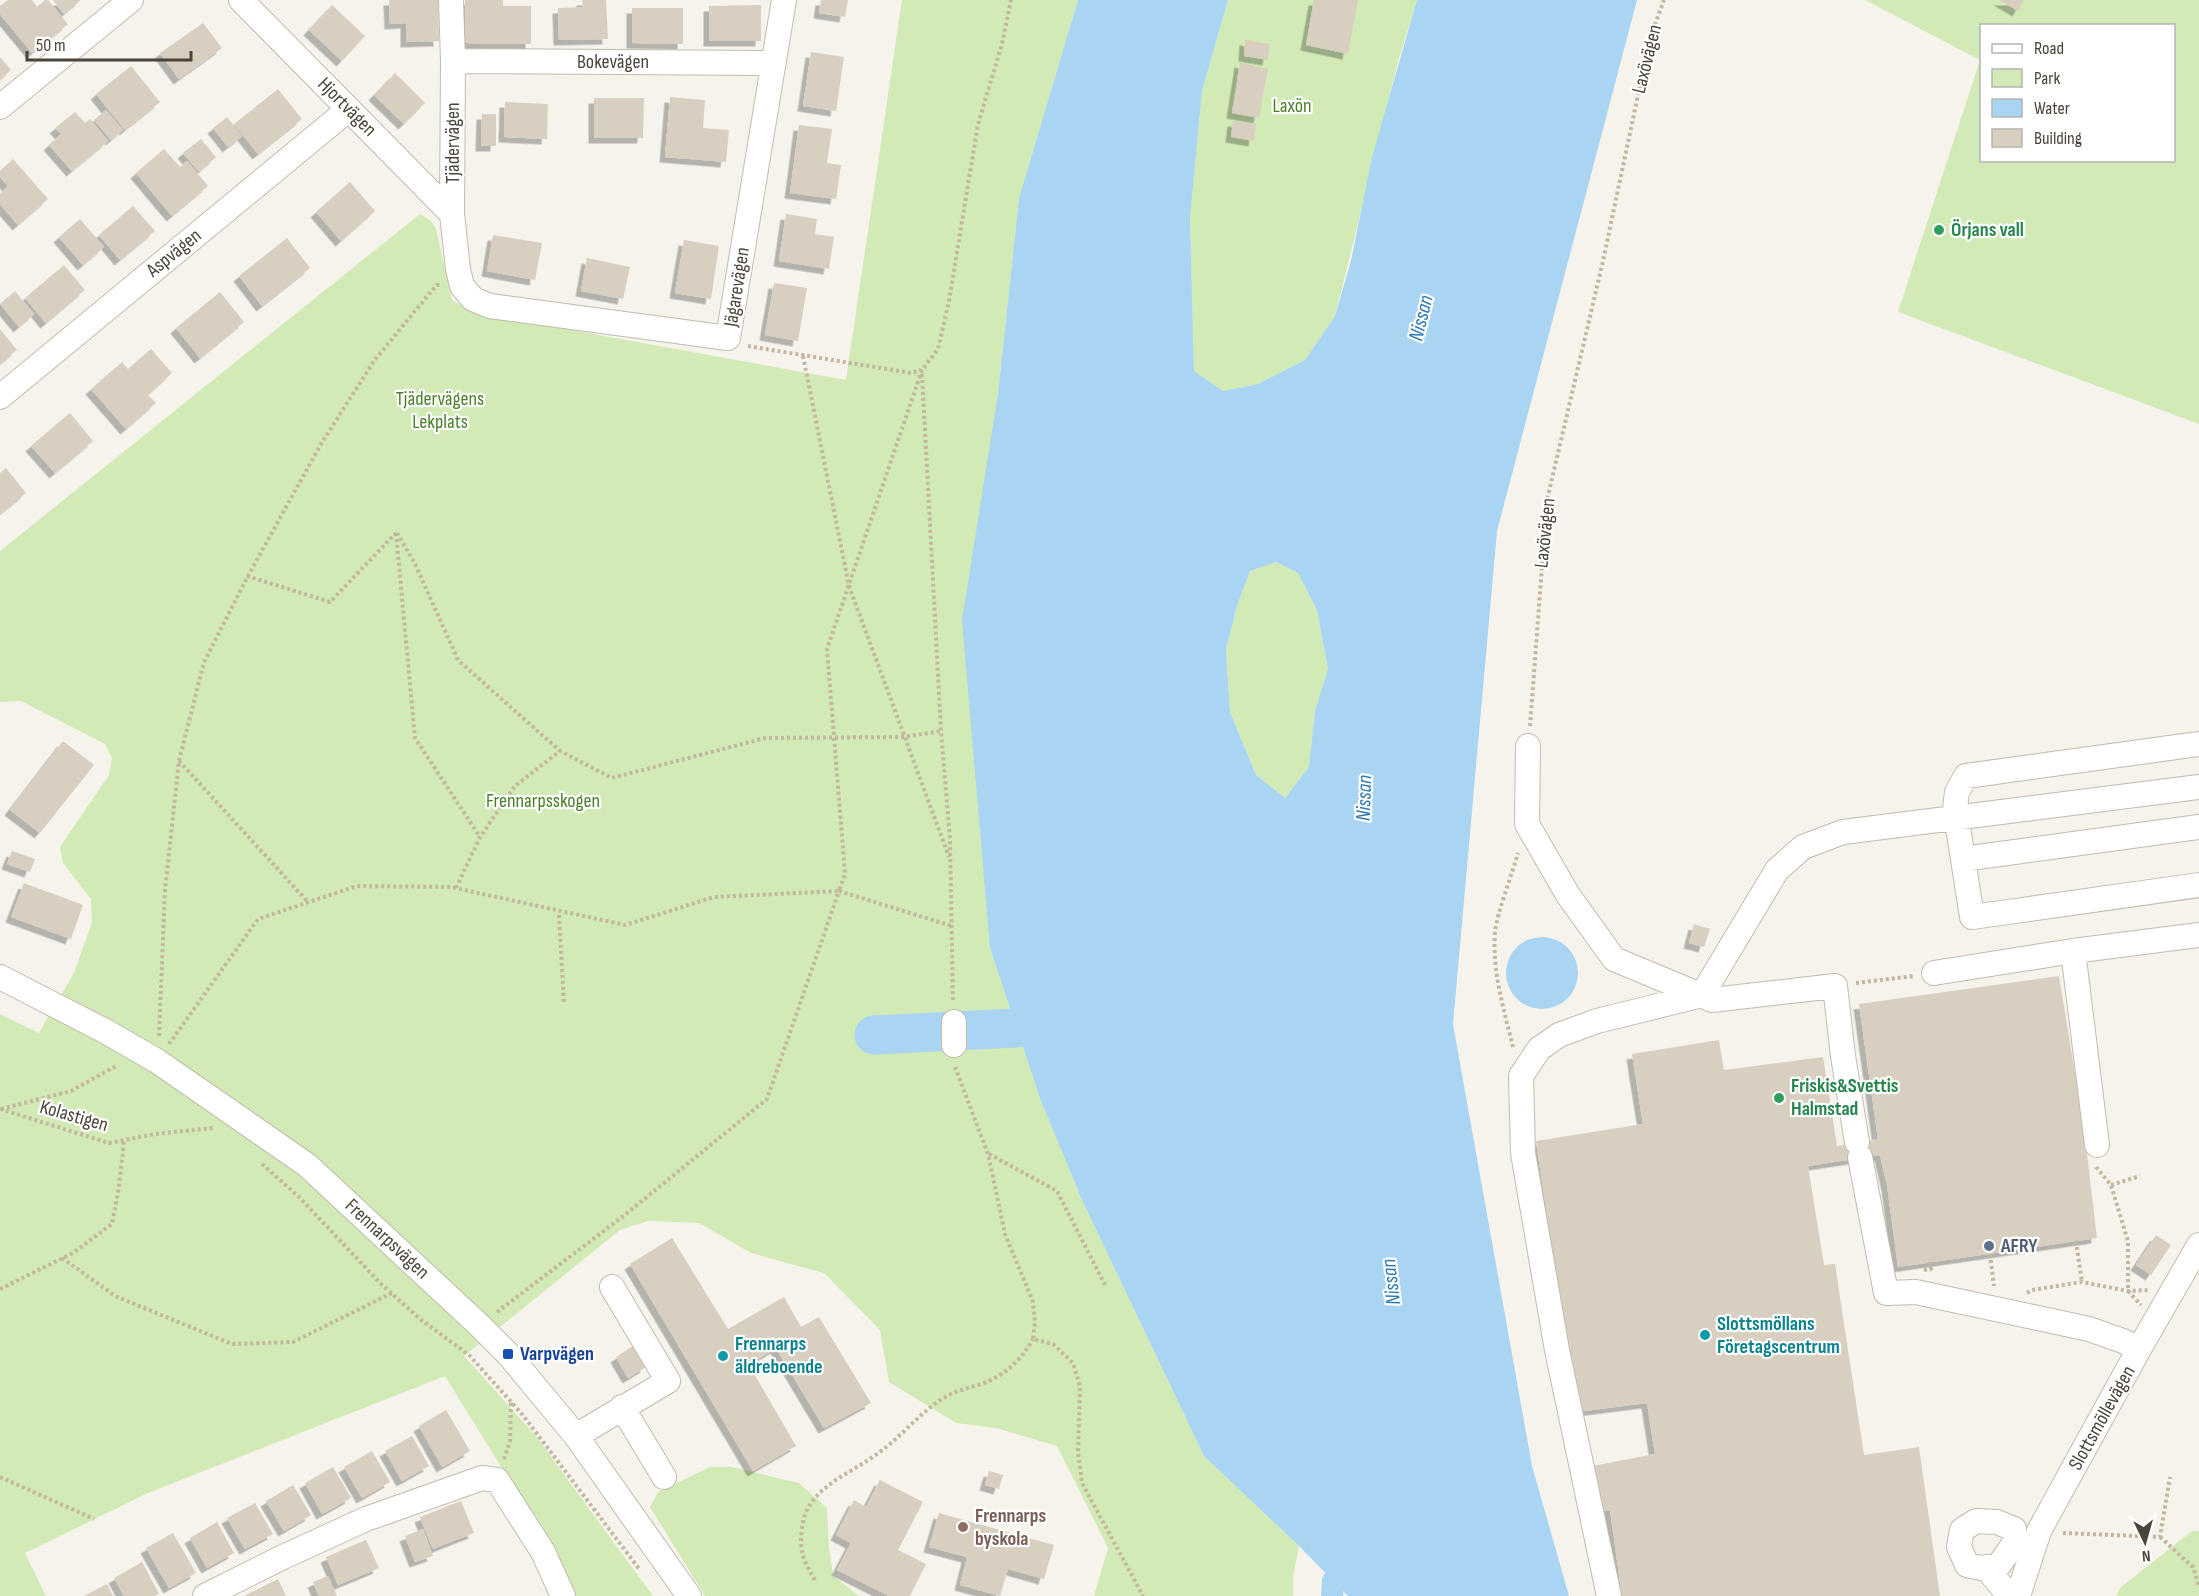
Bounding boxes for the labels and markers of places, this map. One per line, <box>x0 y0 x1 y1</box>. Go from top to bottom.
place label: Örjans vall <box>1951 218 2024 242</box>
marker: Örjans vall <box>1932 223 1946 237</box>
place label: Friskis&Svettis Halmstad <box>1791 1074 1899 1121</box>
marker: Friskis&Svettis Halmstad <box>1772 1091 1786 1105</box>
place label: AFRY <box>2000 1234 2038 1258</box>
marker: AFRY <box>1982 1239 1996 1253</box>
place label: Slottsmöllans Företagscentrum <box>1717 1312 1840 1359</box>
marker: Slottsmöllans Företagscentrum <box>1698 1328 1712 1342</box>
place label: Frennarps äldreboende <box>735 1332 823 1379</box>
place label: Varpvägen <box>520 1342 594 1366</box>
marker: Varpvägen <box>501 1347 515 1361</box>
marker: Frennarps äldreboende <box>716 1349 730 1363</box>
place label: Frennarps byskola <box>975 1504 1046 1551</box>
marker: Frennarps byskola <box>956 1520 970 1534</box>

